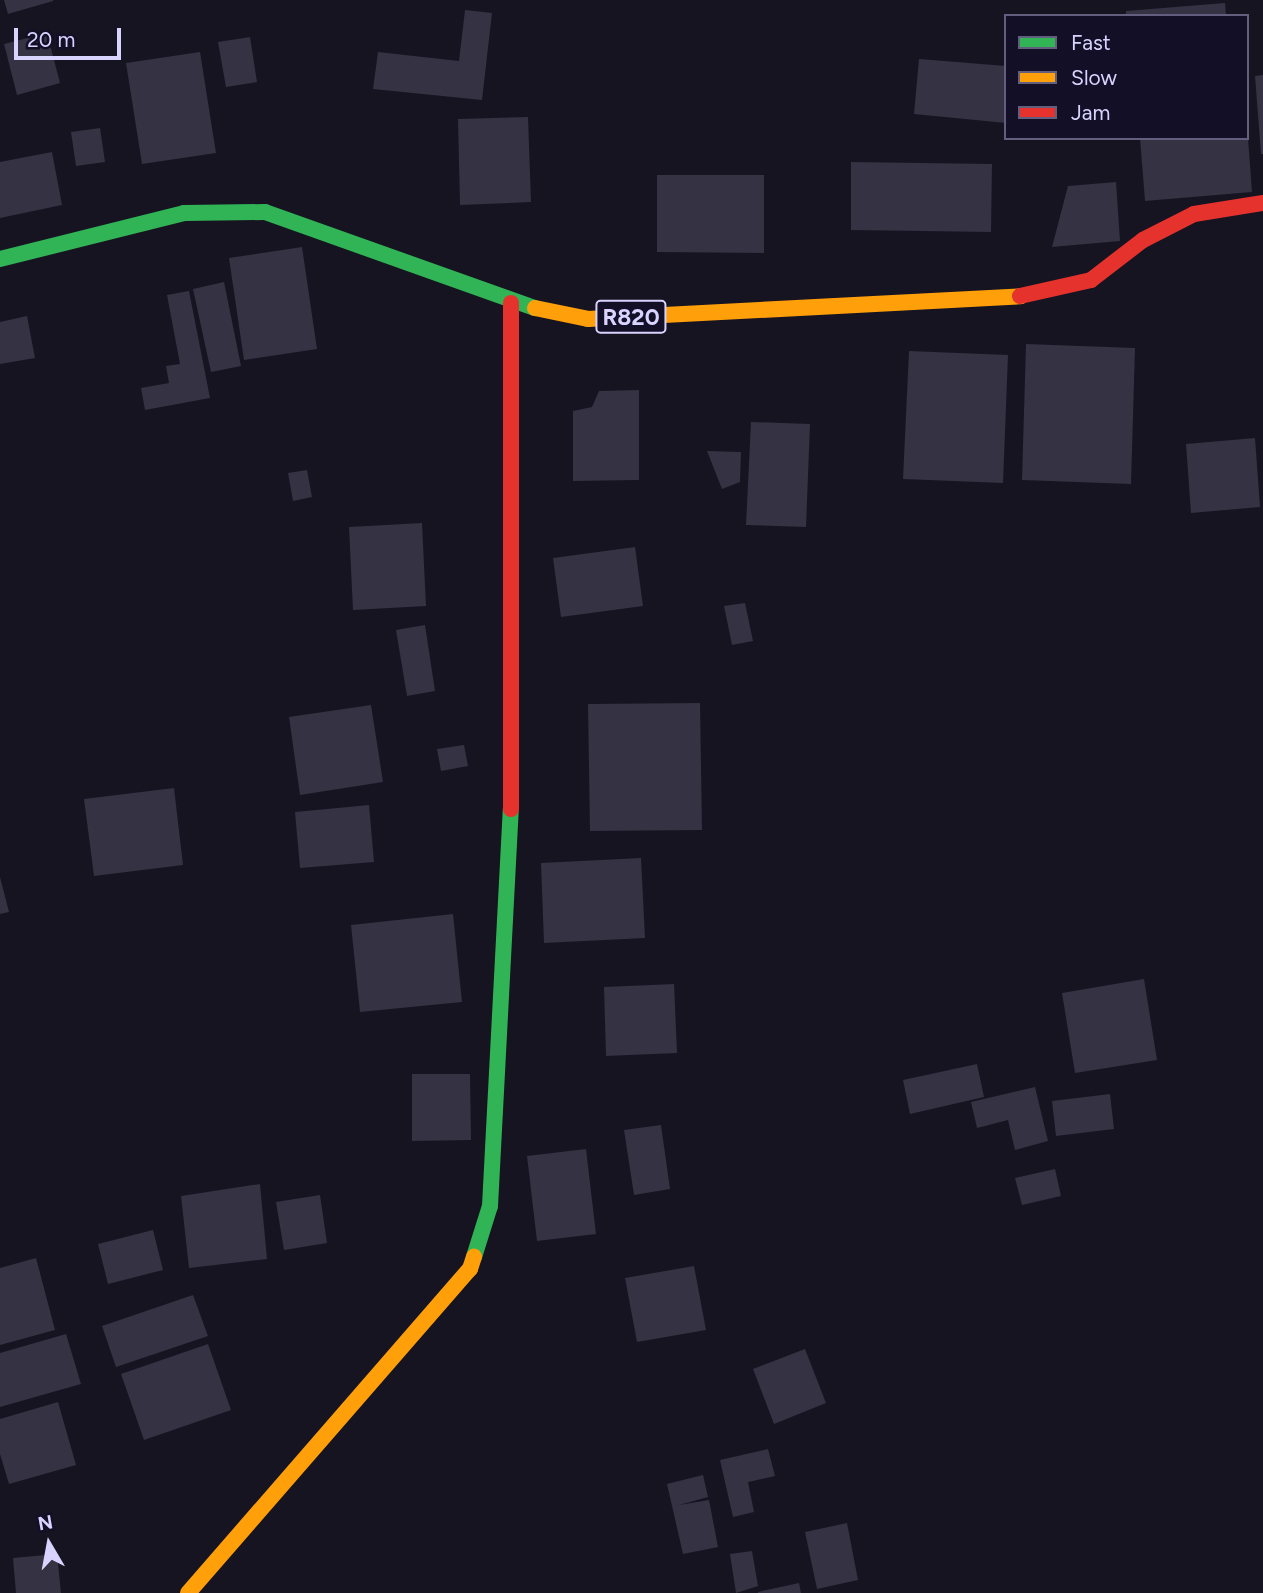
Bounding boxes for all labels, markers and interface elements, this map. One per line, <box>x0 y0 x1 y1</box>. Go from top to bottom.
scale bar <box>18 14 124 58</box>
legend <box>1004 14 1249 140</box>
text: 20 m <box>27 27 75 52</box>
text: Fast <box>1071 30 1111 55</box>
text: Slow <box>1071 65 1117 90</box>
text: Jam <box>1071 100 1110 125</box>
road number: R820 <box>594 298 668 336</box>
north arrow <box>14 1509 84 1579</box>
text: N <box>36 1510 54 1535</box>

